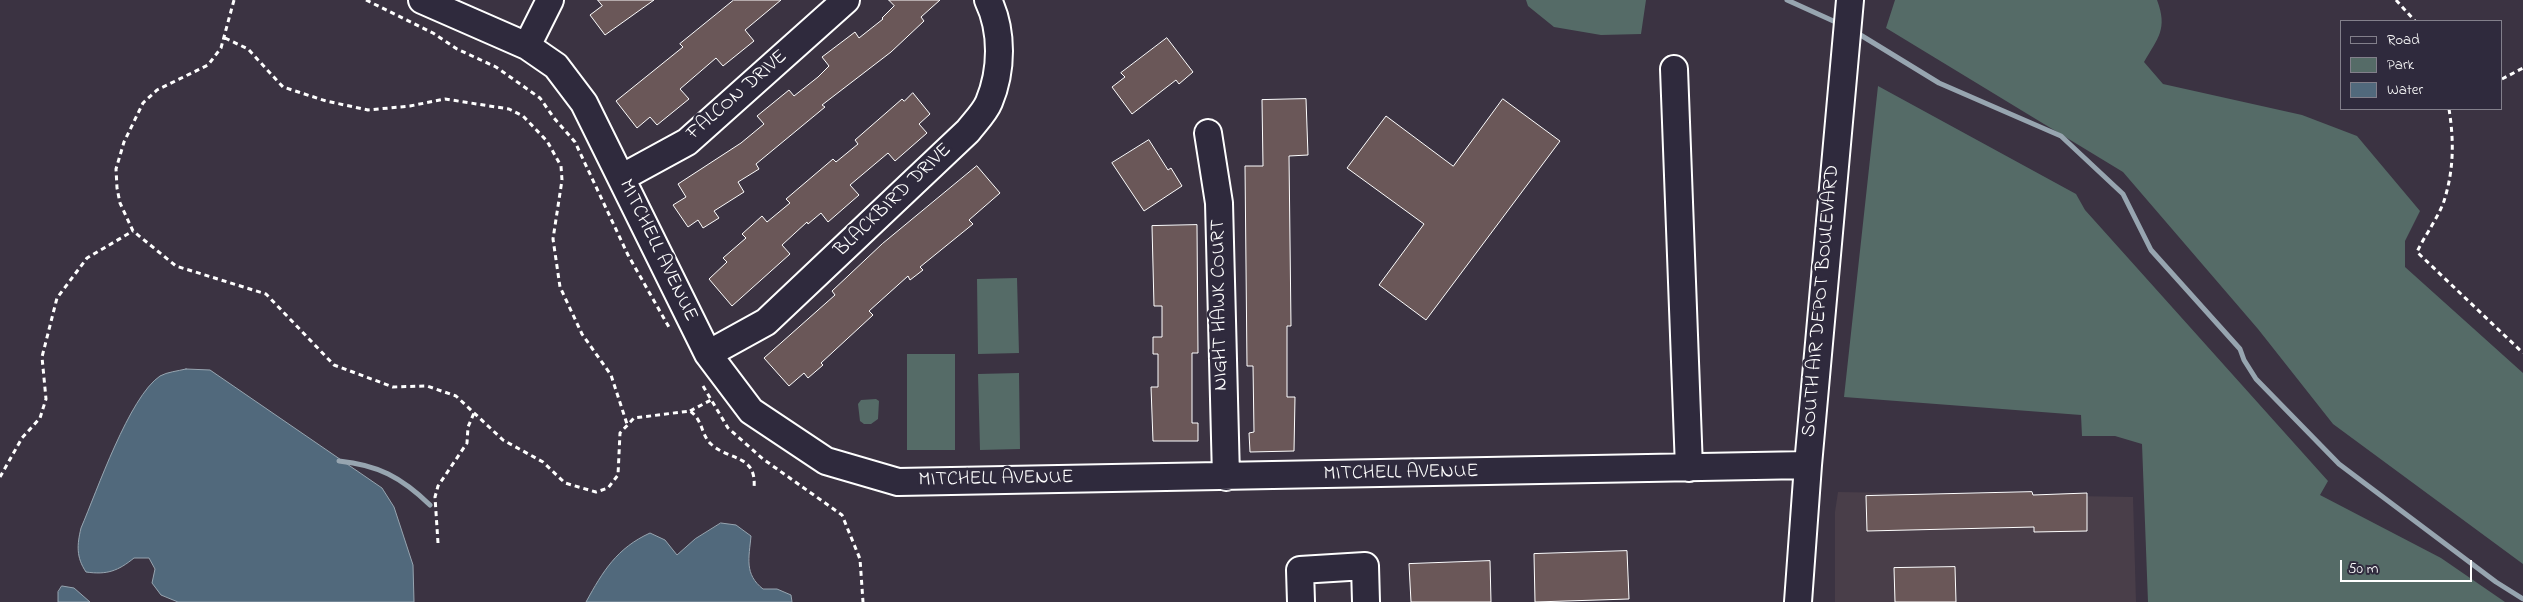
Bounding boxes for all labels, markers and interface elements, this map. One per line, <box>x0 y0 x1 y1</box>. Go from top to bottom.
legend <box>2340 20 2503 110</box>
text: Road <box>2387 29 2420 51</box>
street label: FALCON DRIVE <box>683 46 793 146</box>
text: Park <box>2387 54 2414 76</box>
text: Water <box>2387 79 2423 101</box>
street label: BLACKBIRD DRIVE <box>830 139 958 263</box>
street label: SOUTH AIR DEPOT BOULEVARD <box>1798 164 1846 438</box>
street label: MITCHELL AVENUE <box>612 176 702 326</box>
street label: NIGHT HAWK COURT <box>1208 219 1234 391</box>
street label: MITCHELL AVENUE <box>1323 461 1479 487</box>
street label: MITCHELL AVENUE <box>918 467 1074 493</box>
scale bar <box>2343 550 2476 582</box>
text: 50 m <box>2348 558 2378 580</box>

